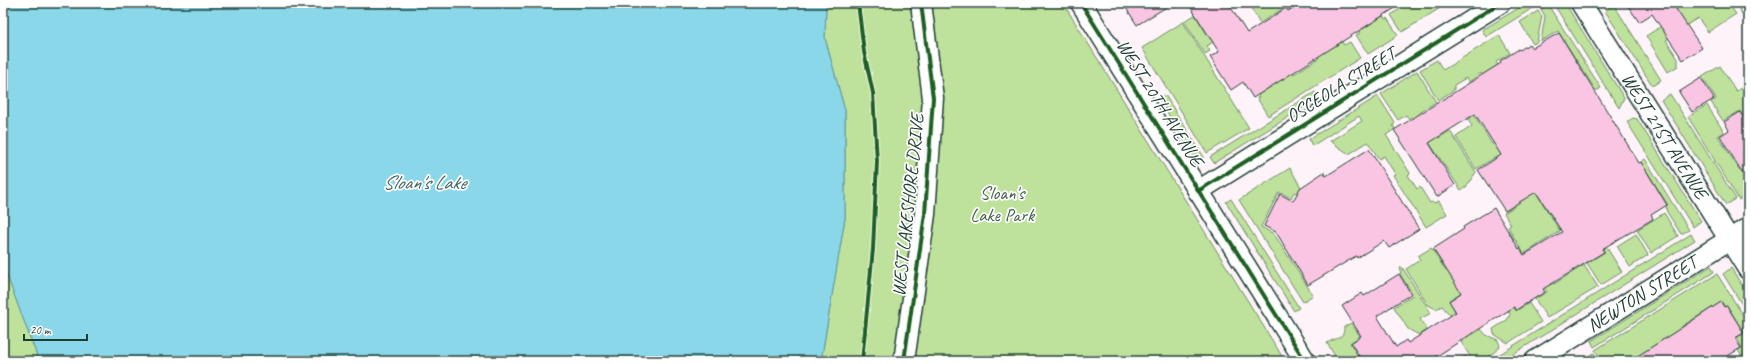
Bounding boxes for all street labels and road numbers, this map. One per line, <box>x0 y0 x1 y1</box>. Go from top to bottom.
street label: WEST 20TH AVENUE <box>1111 35 1210 174</box>
street label: OSCEOLA STREET <box>1282 40 1404 128</box>
street label: WEST 21ST AVENUE <box>1616 68 1715 206</box>
street label: WEST LAKESHORE DRIVE <box>887 110 930 297</box>
street label: NEWTON STREET <box>1582 248 1706 338</box>

